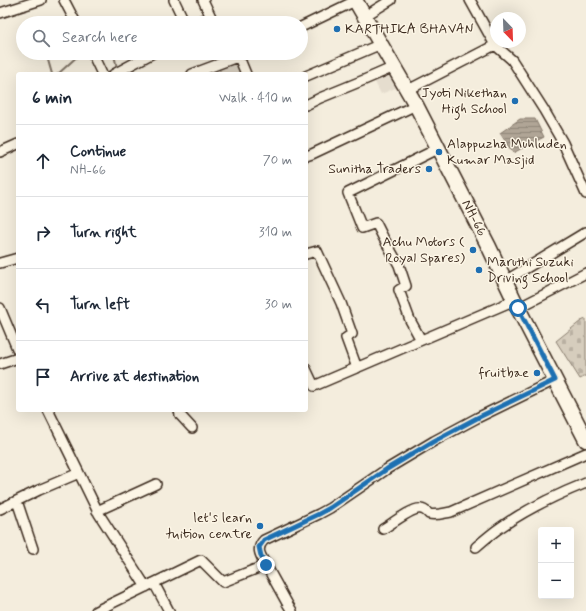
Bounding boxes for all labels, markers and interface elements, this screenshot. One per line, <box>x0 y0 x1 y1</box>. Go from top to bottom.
north arrow <box>490 12 526 48</box>
search box <box>16 16 308 60</box>
place label: KARTHIKA BHAVAN <box>345 20 474 38</box>
marker: KARTHIKA BHAVAN <box>332 24 342 34</box>
icon: search <box>30 27 52 49</box>
text: Search here <box>62 28 138 48</box>
place label: Jyoti Nikethan High School <box>421 84 507 120</box>
text: 6 min <box>32 87 72 109</box>
text: Walk · 410 m <box>219 90 292 107</box>
marker: Jyoti Nikethan High School <box>510 96 520 106</box>
place label: Alappuzha Muhluden Kumar Masjid <box>447 135 567 169</box>
text: Continue <box>70 142 126 162</box>
marker: Alappuzha Muhluden Kumar Masjid <box>434 147 444 157</box>
icon: ahead <box>32 150 54 172</box>
text: 70 m <box>263 152 292 169</box>
place label: Sunitha Traders <box>328 160 421 178</box>
text: NH-66 <box>70 162 106 179</box>
marker: Sunitha Traders <box>424 164 434 174</box>
street label: NH-66 <box>457 197 491 240</box>
icon: right <box>32 222 54 244</box>
text: Turn right <box>70 223 137 243</box>
text: 310 m <box>259 224 292 241</box>
place label: Achu Motors ( Royal Spares) <box>383 233 465 267</box>
marker: Achu Motors ( Royal Spares) <box>468 245 478 255</box>
place label: Maruthi Suzuki Driving School <box>487 253 574 289</box>
marker: Maruthi Suzuki Driving School <box>474 265 484 275</box>
icon: left <box>32 294 54 316</box>
text: Turn left <box>70 295 130 315</box>
text: 30 m <box>265 296 292 313</box>
route start <box>509 299 527 317</box>
place label: fruitbae <box>478 364 529 382</box>
icon: arrive <box>32 366 54 388</box>
text: Arrive at destination <box>70 367 199 387</box>
marker: fruitbae <box>532 368 542 378</box>
place label: let's learn tuition centre <box>165 509 252 543</box>
marker: let's learn tuition centre <box>255 521 265 531</box>
map controls <box>538 527 574 599</box>
button: + <box>538 527 574 563</box>
route end <box>257 556 275 574</box>
button: − <box>538 563 574 599</box>

